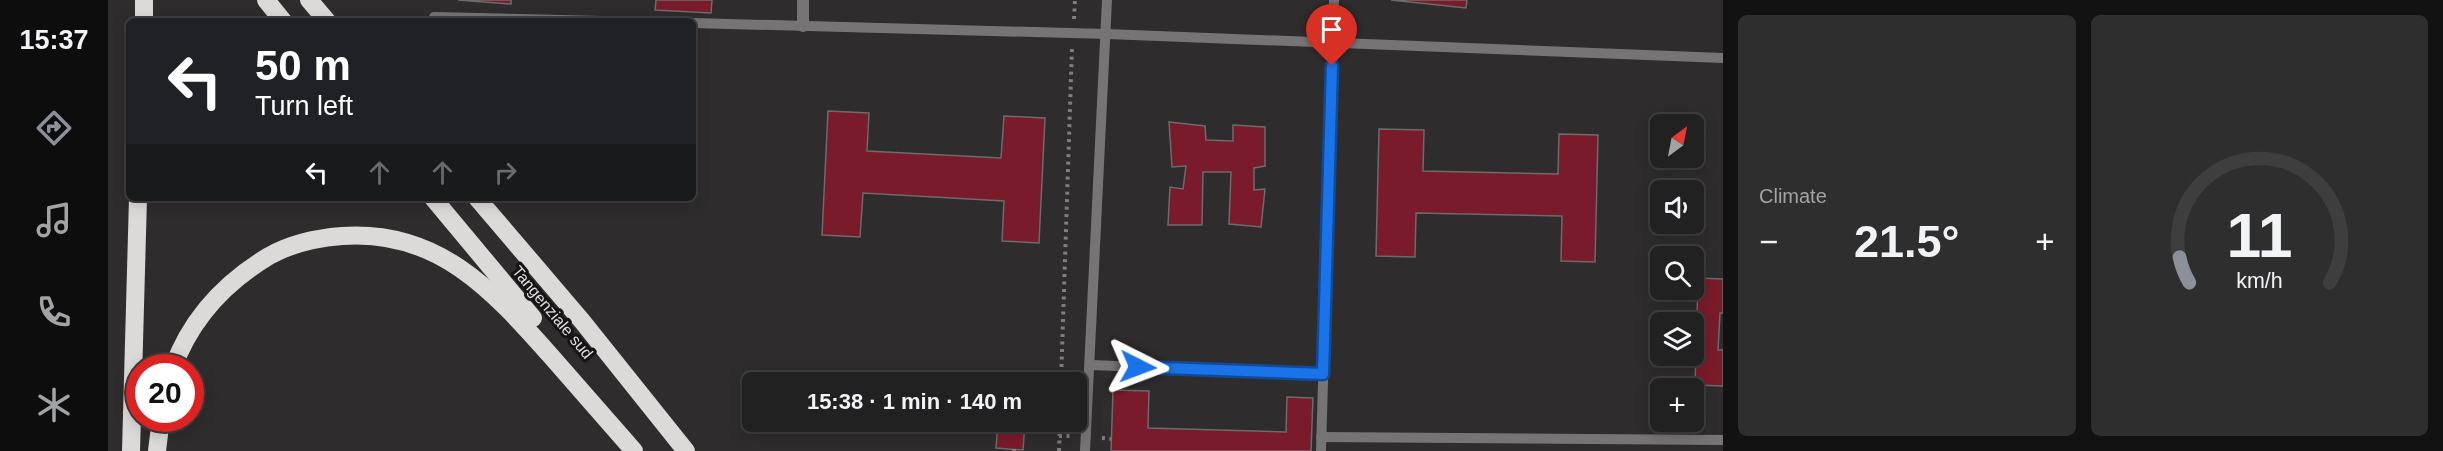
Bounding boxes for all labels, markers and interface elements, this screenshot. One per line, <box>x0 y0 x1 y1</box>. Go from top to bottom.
pin <box>1306 4 1357 66</box>
icon: arrive <box>1315 13 1348 46</box>
text: 15:37 <box>19 25 89 55</box>
icon: left <box>156 42 234 120</box>
text: 50 m <box>255 42 351 89</box>
text: Turn left <box>255 91 353 121</box>
icon: directions <box>33 107 75 149</box>
north arrow <box>1650 114 1704 168</box>
map controls <box>1650 114 1704 432</box>
icon: left <box>300 156 333 189</box>
icon: ahead <box>363 156 396 189</box>
icon: ahead <box>426 156 459 189</box>
icon: right <box>489 156 522 189</box>
button: sound <box>1650 180 1704 234</box>
text: Climate <box>1759 185 1827 207</box>
icon: music <box>33 199 75 241</box>
text: 11 <box>2226 201 2292 270</box>
text: 21.5° <box>1854 216 1960 267</box>
text: − <box>1759 223 1778 260</box>
text: + <box>2035 223 2055 260</box>
button: search <box>1650 246 1704 300</box>
street label: Tangenziale sud <box>509 263 596 362</box>
text: km/h <box>2236 269 2282 293</box>
icon: phone <box>33 291 75 333</box>
button: layers <box>1650 312 1704 366</box>
position arrow <box>1106 335 1170 399</box>
speed limit sign: 20 <box>126 354 204 432</box>
button: + <box>1650 378 1704 432</box>
icon: climate <box>33 384 75 426</box>
text: 15:38 · 1 min · 140 m <box>807 389 1022 414</box>

